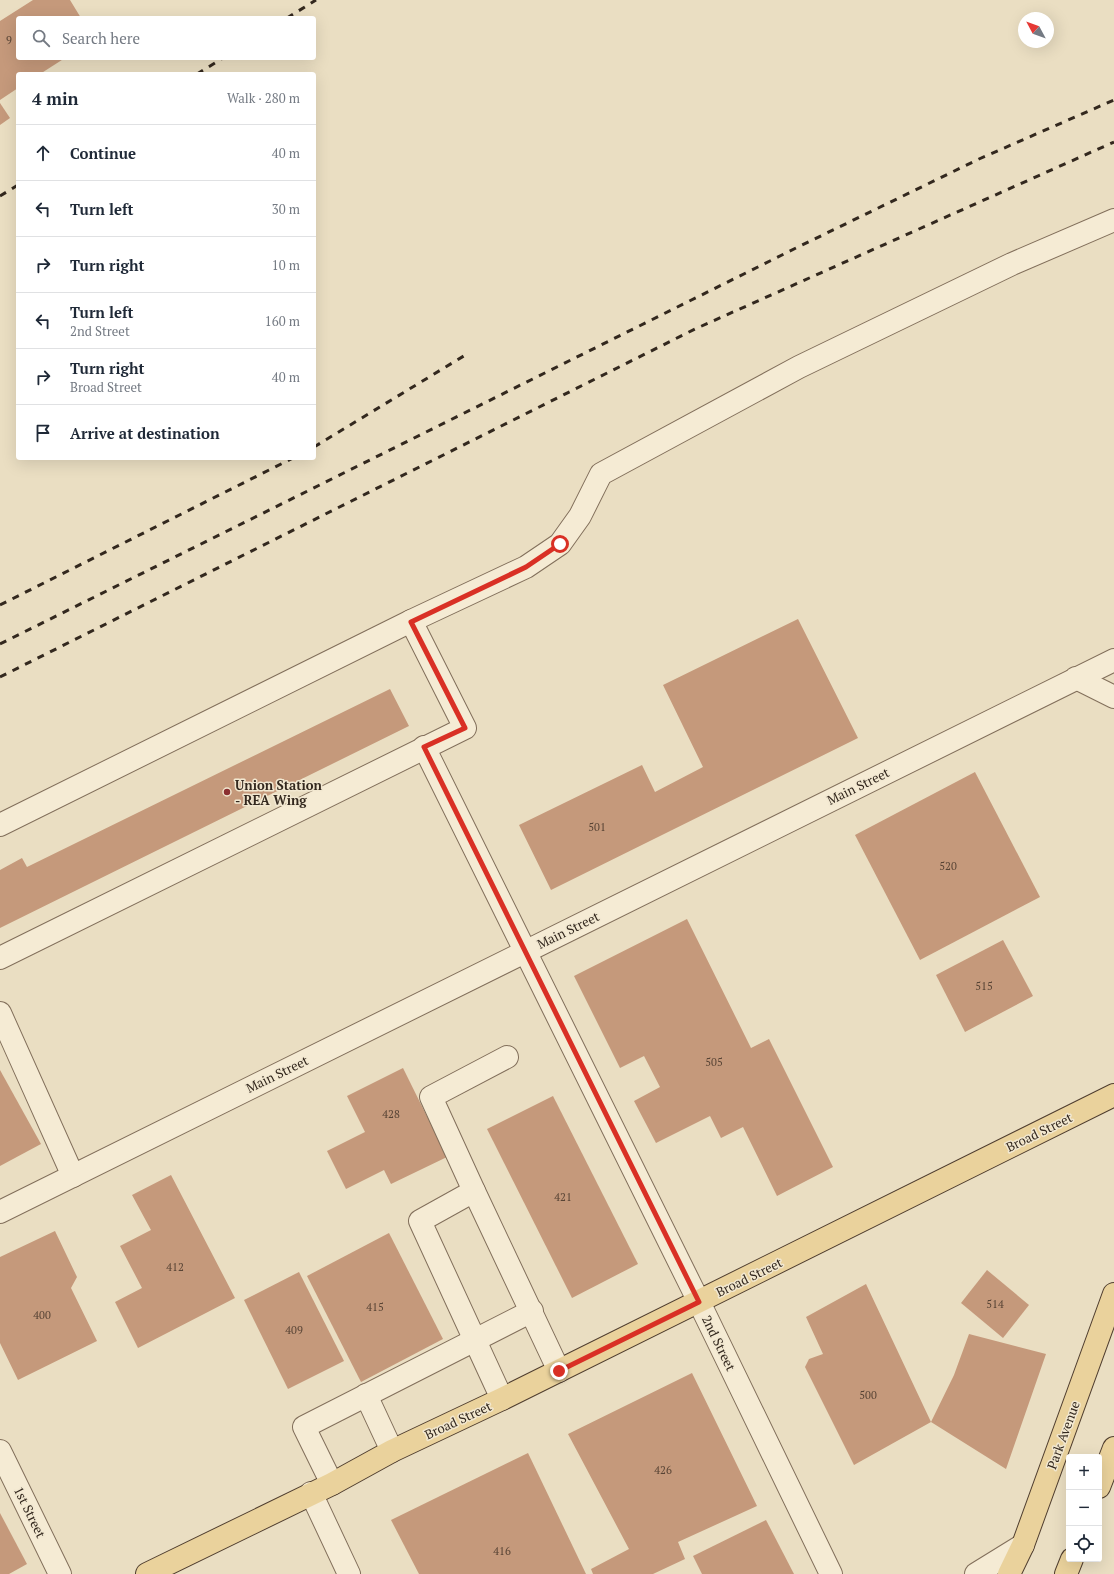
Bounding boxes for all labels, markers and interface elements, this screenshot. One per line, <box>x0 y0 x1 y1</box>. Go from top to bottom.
north arrow <box>1018 12 1054 48</box>
search box <box>16 16 316 60</box>
icon: search <box>30 27 52 49</box>
text: Search here <box>62 28 140 48</box>
house number: 9 <box>6 33 12 47</box>
text: 4 min <box>32 87 79 110</box>
text: Walk · 280 m <box>227 89 300 107</box>
icon: ahead <box>32 142 54 164</box>
text: Continue <box>70 143 136 163</box>
text: 40 m <box>272 144 300 162</box>
icon: left <box>32 198 54 220</box>
text: Turn left <box>70 199 134 219</box>
text: 30 m <box>272 200 300 218</box>
icon: right <box>32 254 54 276</box>
text: Turn right <box>70 255 145 275</box>
text: 10 m <box>272 256 300 274</box>
text: Turn left <box>70 302 134 322</box>
icon: left <box>32 310 54 332</box>
text: 160 m <box>265 312 300 330</box>
text: 2nd Street <box>70 322 130 340</box>
text: Turn right <box>70 358 145 378</box>
icon: right <box>32 366 54 388</box>
text: 40 m <box>272 368 300 386</box>
text: Broad Street <box>70 378 142 396</box>
icon: arrive <box>32 422 54 444</box>
text: Arrive at destination <box>70 423 220 443</box>
route start <box>551 535 569 553</box>
street label: Main Street <box>824 763 892 809</box>
place label: Union Station - REA Wing <box>235 776 322 809</box>
marker: Union Station - REA Wing <box>222 787 232 797</box>
house number: 501 <box>588 820 606 834</box>
house number: 520 <box>939 859 957 873</box>
street label: Main Street <box>534 907 602 953</box>
house number: 515 <box>975 979 993 993</box>
street label: Main Street <box>243 1051 311 1097</box>
house number: 505 <box>705 1055 723 1069</box>
house number: 428 <box>382 1107 400 1121</box>
street label: Broad Street <box>1003 1108 1075 1156</box>
house number: 421 <box>554 1190 572 1204</box>
street label: Broad Street <box>713 1253 785 1301</box>
house number: 412 <box>166 1260 184 1274</box>
house number: 514 <box>986 1297 1004 1311</box>
house number: 415 <box>366 1300 384 1314</box>
house number: 400 <box>33 1308 51 1322</box>
street label: 2nd Street <box>698 1312 740 1374</box>
house number: 409 <box>285 1323 303 1337</box>
route end <box>550 1362 568 1380</box>
house number: 500 <box>859 1388 877 1402</box>
street label: Broad Street <box>422 1397 494 1443</box>
street label: Park Avenue <box>1042 1398 1084 1472</box>
map controls <box>1066 1454 1102 1562</box>
button: + <box>1066 1454 1102 1490</box>
house number: 426 <box>654 1463 672 1477</box>
street label: 1st Street <box>10 1483 50 1541</box>
button: − <box>1066 1490 1102 1526</box>
button: locate <box>1066 1526 1102 1562</box>
house number: 416 <box>493 1544 511 1558</box>

